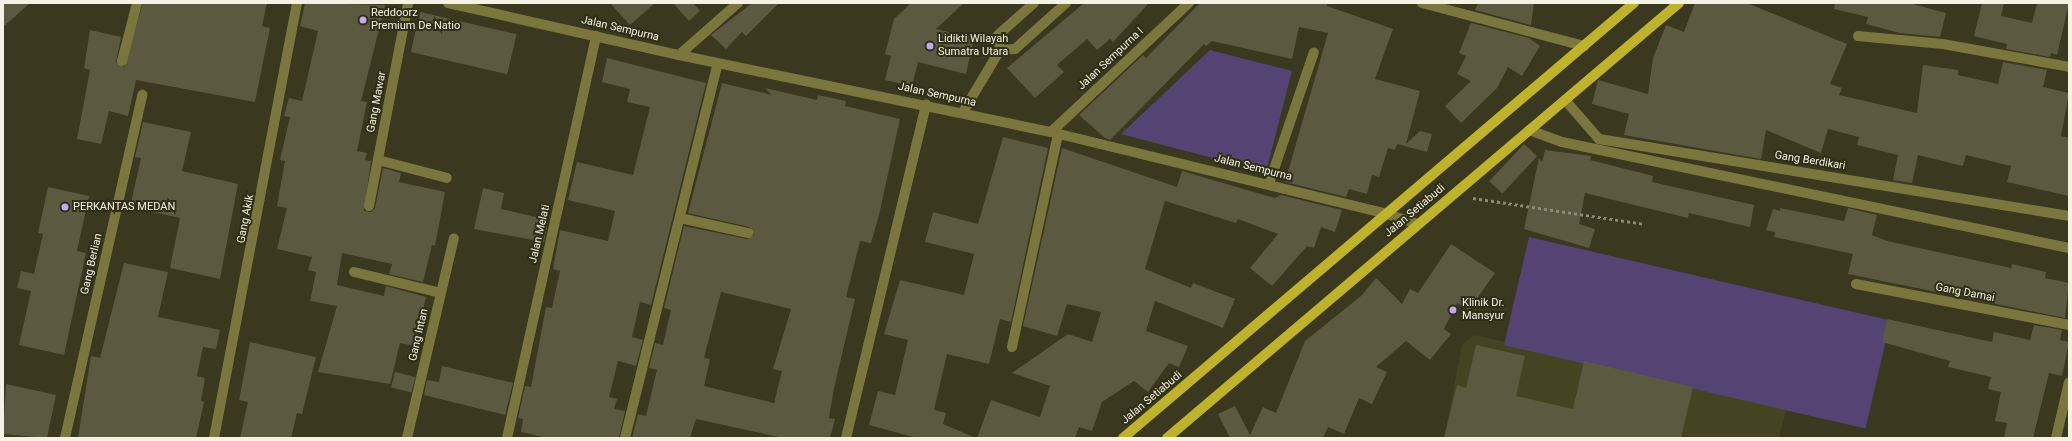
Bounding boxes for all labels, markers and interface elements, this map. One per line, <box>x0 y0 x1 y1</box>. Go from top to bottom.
place label: Reddoorz Premium De Natio <box>371 7 460 33</box>
street label: Jalan Sempurna <box>580 14 660 44</box>
marker: Reddoorz Premium De Natio <box>358 15 368 25</box>
street label: Jalan Sempurna I <box>1075 25 1147 93</box>
place label: Lidikti Wilayah Sumatra Utara <box>938 33 1008 59</box>
marker: Lidikti Wilayah Sumatra Utara <box>925 41 935 51</box>
street label: Gang Mawar <box>365 70 389 134</box>
street label: Jalan Sempurna <box>897 80 977 110</box>
street label: Gang Berdikari <box>1774 149 1846 173</box>
street label: Jalan Sempurna <box>1213 152 1293 184</box>
street label: Jalan Setiabudi <box>1382 182 1448 240</box>
street label: Gang Akik <box>235 193 257 245</box>
place label: PERKANTAS MEDAN <box>73 200 175 214</box>
marker: PERKANTAS MEDAN <box>60 202 70 212</box>
street label: Jalan Melati <box>527 203 553 265</box>
street label: Gang Berlian <box>79 232 105 296</box>
street label: Gang Damai <box>1934 281 1996 305</box>
place label: Klinik Dr. Mansyur <box>1462 297 1504 323</box>
marker: Klinik Dr. Mansyur <box>1447 304 1459 316</box>
street label: Gang Intan <box>407 308 431 362</box>
street label: Jalan Setiabudi <box>1119 369 1185 427</box>

